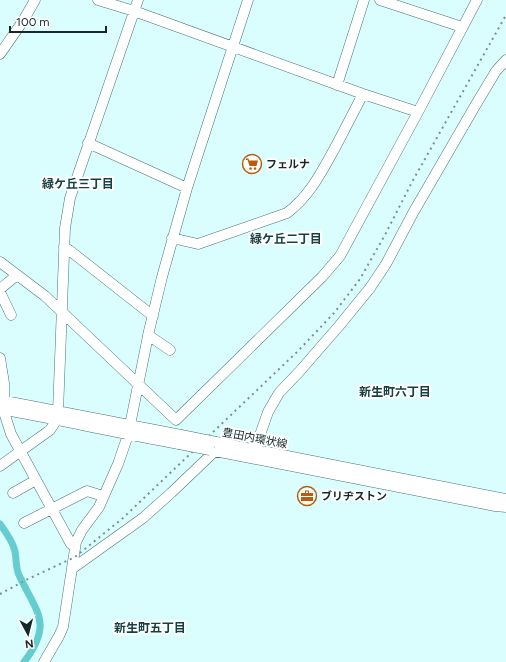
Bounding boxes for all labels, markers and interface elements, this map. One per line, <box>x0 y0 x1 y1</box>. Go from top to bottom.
scale bar <box>10 8 106 34</box>
text: 100 m <box>16 15 50 29</box>
supermarket icon: フェルナ <box>241 153 263 175</box>
place label: フェルナ <box>266 158 310 171</box>
district label: 緑ケ丘三丁目 <box>42 177 114 191</box>
district label: 緑ケ丘二丁目 <box>250 232 322 246</box>
district label: 新生町六丁目 <box>359 385 431 399</box>
street label: 豊田内環状線 <box>221 426 289 451</box>
office icon: ブリヂストン <box>296 485 318 507</box>
place label: ブリヂストン <box>321 490 387 503</box>
north arrow <box>8 614 48 654</box>
district label: 新生町五丁目 <box>114 621 186 635</box>
text: N <box>24 636 34 650</box>

